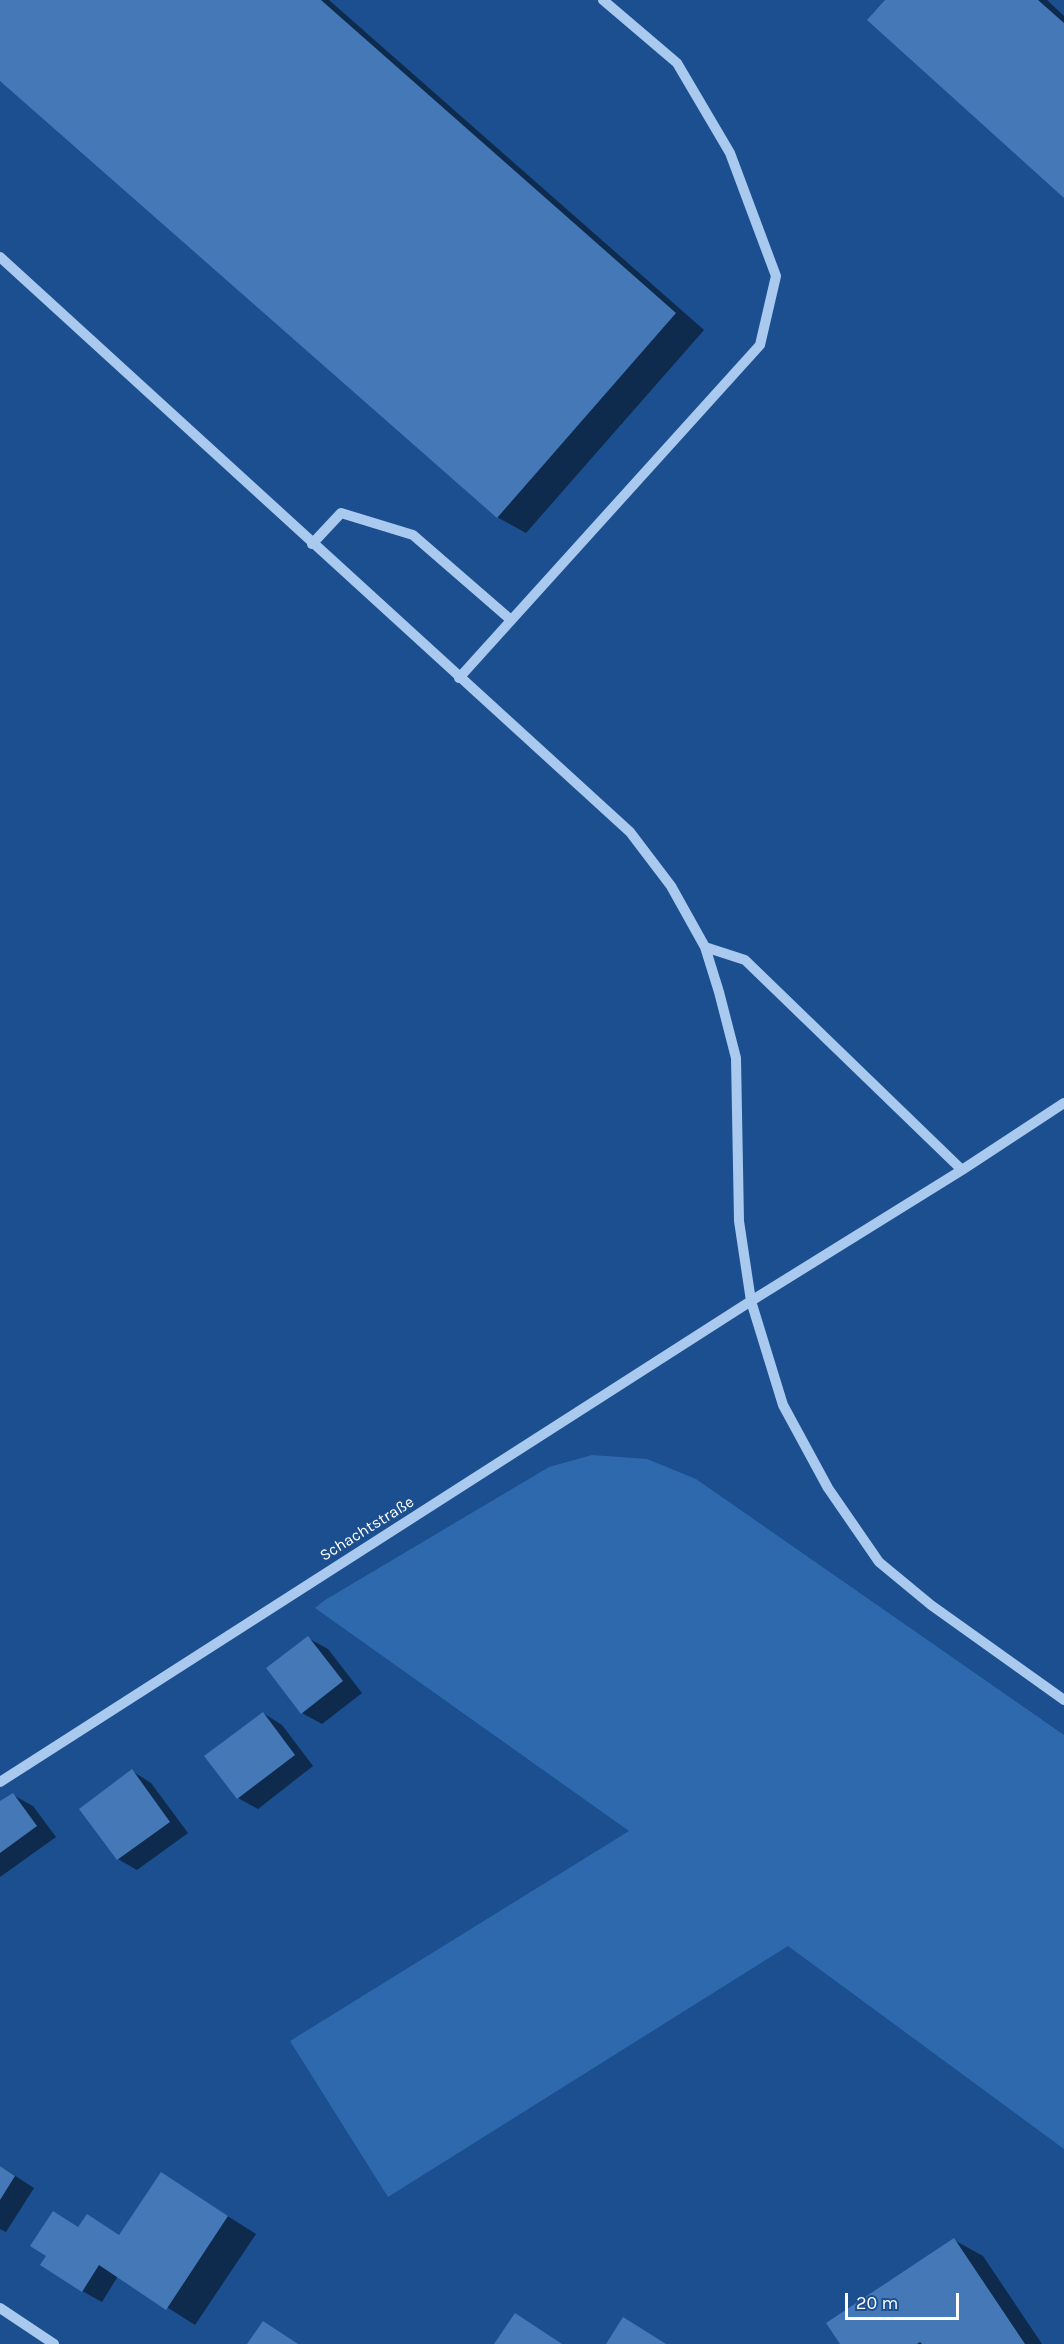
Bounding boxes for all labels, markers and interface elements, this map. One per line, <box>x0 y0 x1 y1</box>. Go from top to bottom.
street label: Schachtstraße <box>316 1492 418 1566</box>
scale bar <box>848 2281 962 2319</box>
text: 20 m <box>856 2292 898 2314</box>

